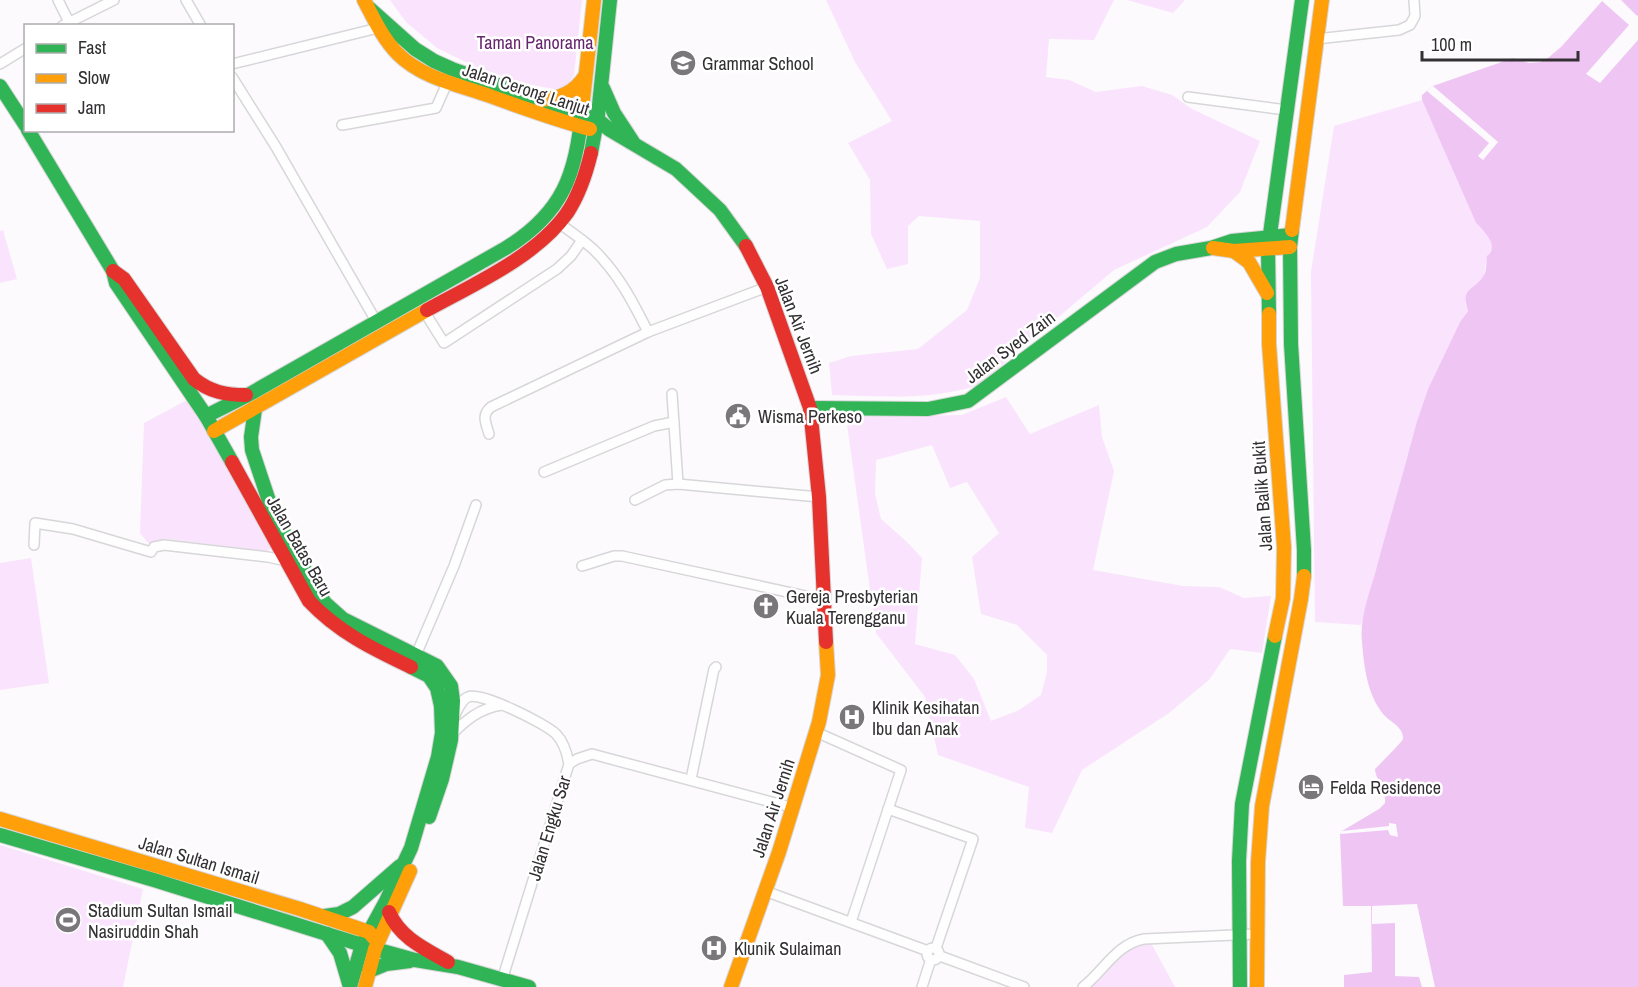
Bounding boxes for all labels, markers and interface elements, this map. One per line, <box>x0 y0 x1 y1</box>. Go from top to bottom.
legend <box>24 24 234 132</box>
scale bar <box>1422 24 1578 62</box>
park label: Taman Panorama <box>477 30 593 55</box>
text: 100 m <box>1431 32 1472 57</box>
text: Fast <box>78 35 106 60</box>
school or university icon: Grammar School <box>668 48 698 78</box>
place label: Grammar School <box>702 51 814 76</box>
street label: Jalan Cerong Lanjut <box>459 57 593 121</box>
text: Slow <box>78 65 110 90</box>
text: Jam <box>78 95 106 120</box>
street label: Jalan Air Jernih <box>769 273 829 377</box>
street label: Jalan Syed Zain <box>960 305 1060 389</box>
public building icon: Wisma Perkeso <box>723 401 753 431</box>
place label: Wisma Perkeso <box>758 404 862 429</box>
street label: Jalan Balik Bukit <box>1246 440 1278 552</box>
street label: Jalan Batas Baru <box>261 491 339 601</box>
place label: Gereja Presbyterian Kuala Terengganu <box>786 584 918 630</box>
church icon: Gereja Presbyterian Kuala Terengganu <box>751 591 781 621</box>
place label: Klinik Kesihatan Ibu dan Anak <box>872 695 980 741</box>
hospital icon: Klinik Kesihatan Ibu dan Anak <box>837 702 867 732</box>
street label: Jalan Air Jernih <box>745 755 801 861</box>
street label: Jalan Engku Sar <box>521 772 577 883</box>
hotel icon: Felda Residence <box>1296 772 1326 802</box>
place label: Felda Residence <box>1330 775 1441 800</box>
street label: Jalan Sultan Ismail <box>136 830 262 890</box>
place label: Stadium Sultan Ismail Nasiruddin Shah <box>88 898 232 944</box>
sports icon: Stadium Sultan Ismail Nasiruddin Shah <box>53 905 83 935</box>
hospital icon: Klunik Sulaiman <box>699 933 729 963</box>
place label: Klunik Sulaiman <box>734 936 841 961</box>

